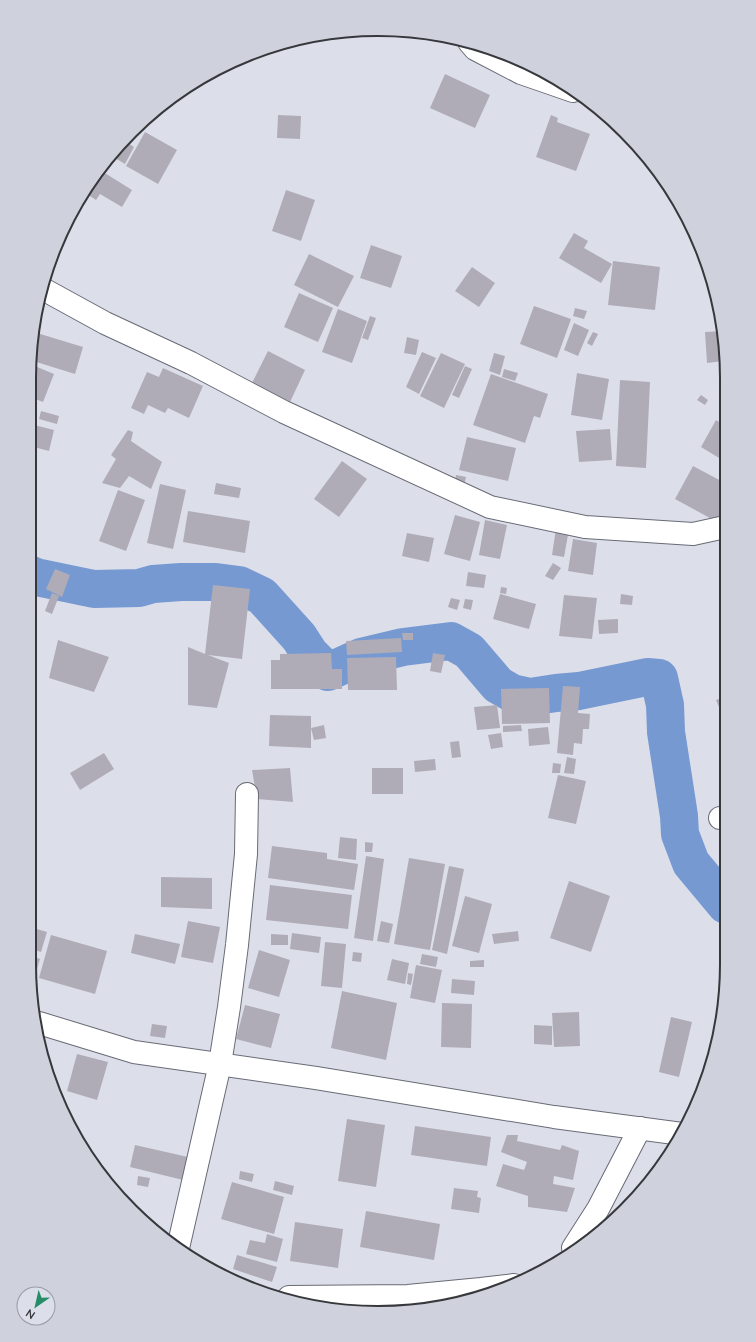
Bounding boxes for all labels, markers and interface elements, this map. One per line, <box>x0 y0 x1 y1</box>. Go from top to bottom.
north arrow <box>16 1286 56 1326</box>
text: N <box>23 1305 38 1322</box>

